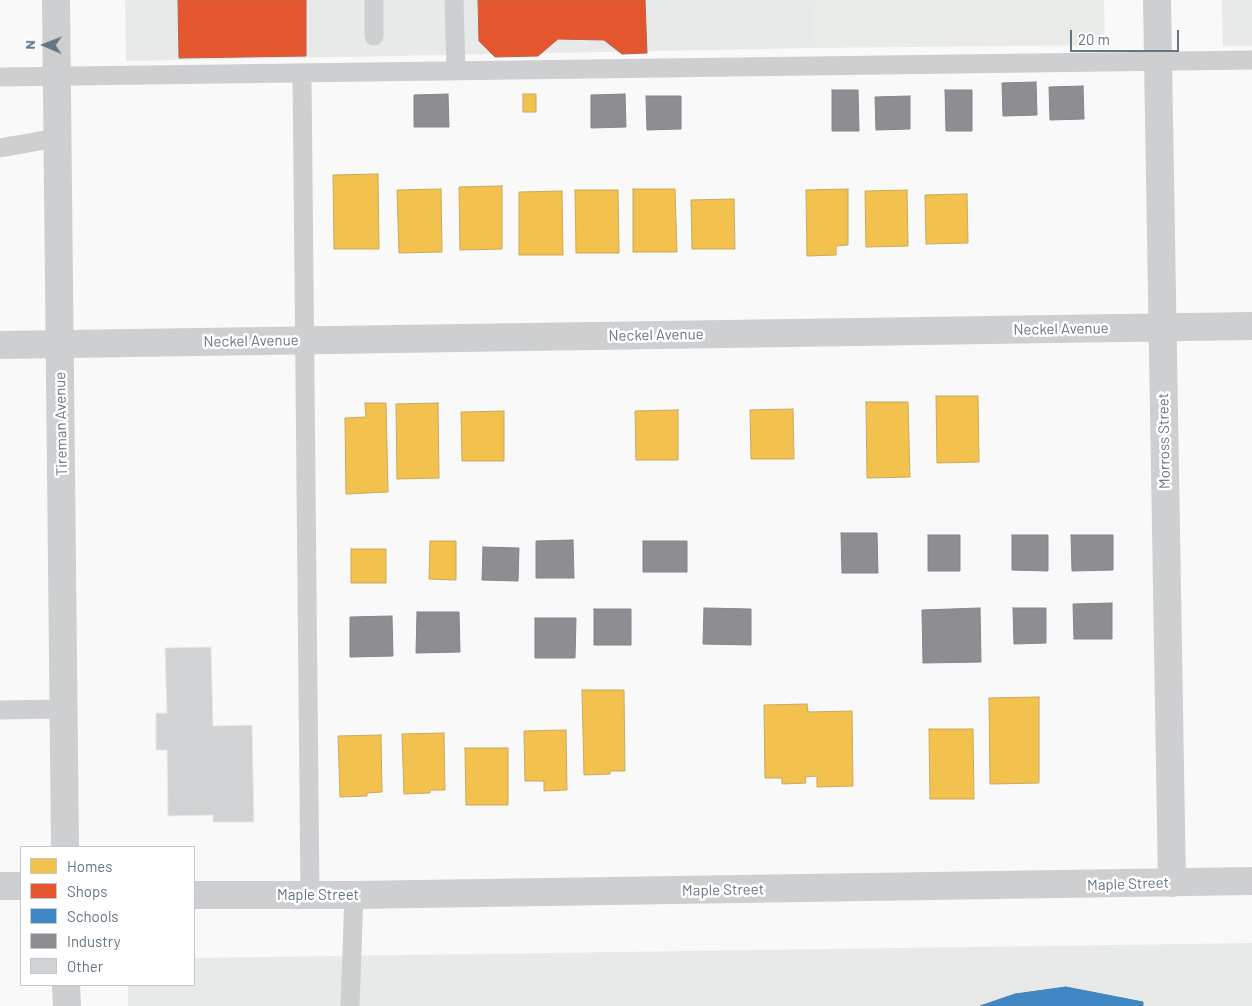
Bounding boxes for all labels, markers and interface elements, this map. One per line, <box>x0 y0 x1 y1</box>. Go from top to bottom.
north arrow <box>20 20 70 70</box>
scale bar <box>1072 20 1181 52</box>
text: 20 m <box>1078 30 1110 48</box>
text: N <box>21 40 38 50</box>
street label: Neckel Avenue <box>1013 319 1109 339</box>
street label: Neckel Avenue <box>608 325 704 345</box>
street label: Neckel Avenue <box>203 331 299 351</box>
street label: Tireman Avenue <box>51 372 71 476</box>
street label: Morross Street <box>1154 393 1174 489</box>
legend <box>20 846 195 986</box>
text: Homes <box>67 857 112 875</box>
street label: Maple Street <box>1087 874 1169 894</box>
street label: Maple Street <box>682 880 764 900</box>
text: Shops <box>67 882 107 900</box>
street label: Maple Street <box>277 886 359 904</box>
text: Schools <box>67 907 119 925</box>
text: Industry <box>67 932 121 950</box>
text: Other <box>67 957 103 975</box>

